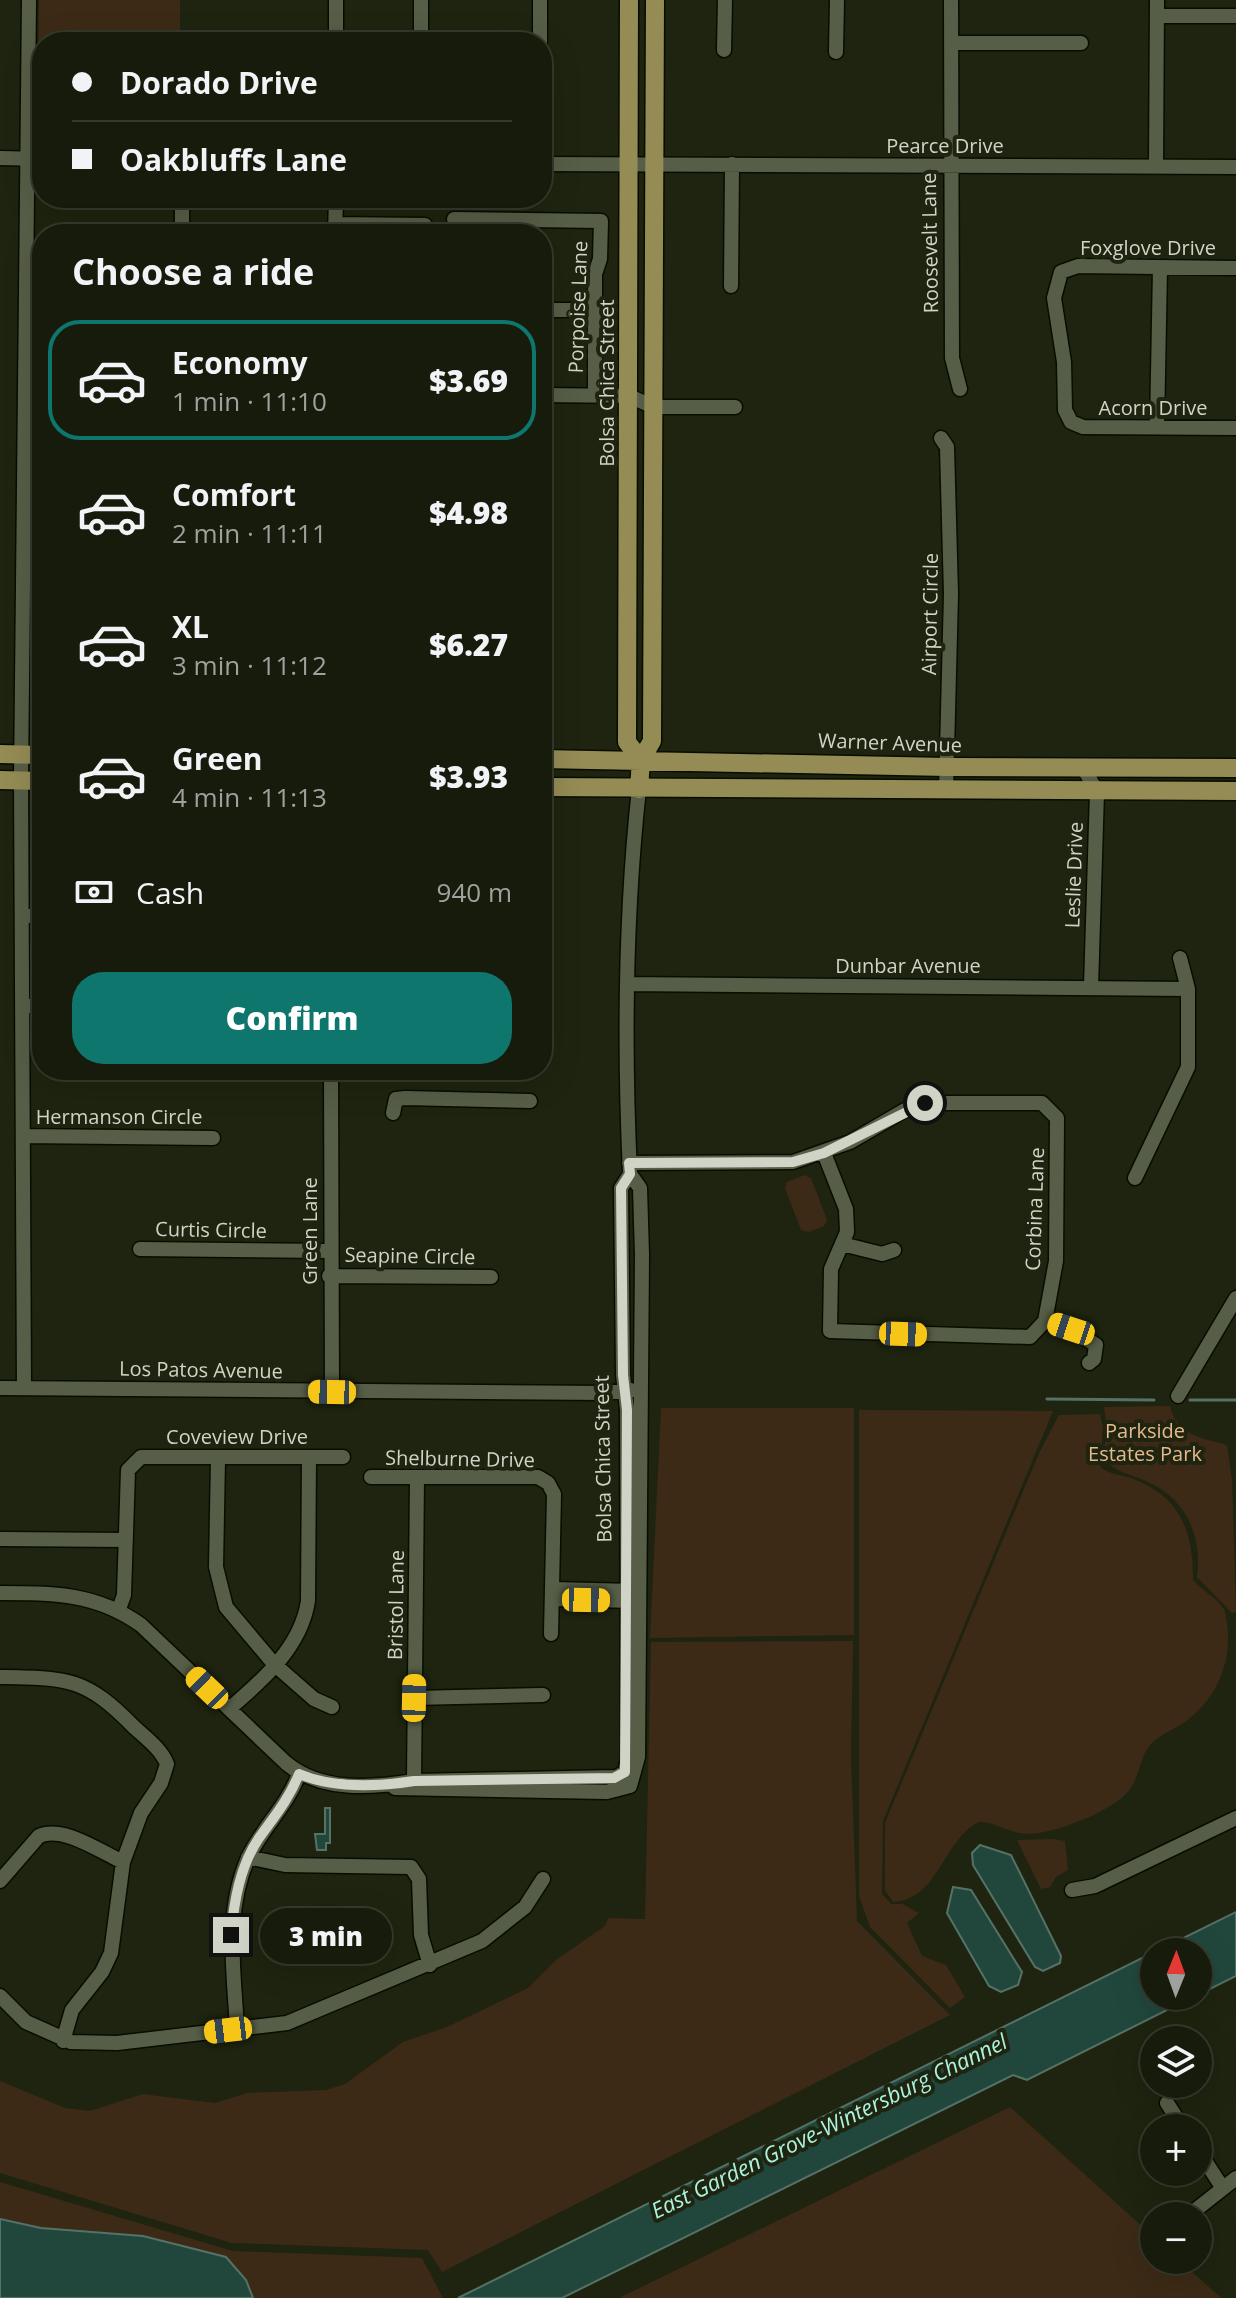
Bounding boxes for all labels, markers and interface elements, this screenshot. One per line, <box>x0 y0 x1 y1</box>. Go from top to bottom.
text: Dorado Drive <box>120 62 318 103</box>
street label: Pearce Drive <box>886 132 1004 159</box>
text: Oakbluffs Lane <box>120 139 347 180</box>
street label: Roosevelt Lane <box>915 172 944 314</box>
street label: Foxglove Drive <box>1080 234 1216 261</box>
street label: Porpoise Lane <box>562 240 593 374</box>
text: Choose a ride <box>72 247 314 296</box>
street label: Bolsa Chica Street <box>593 299 620 467</box>
text: Economy <box>172 342 308 383</box>
icon: car <box>76 344 148 416</box>
text: $3.69 <box>429 360 508 401</box>
text: 1 min · 11:10 <box>172 383 327 419</box>
street label: Acorn Drive <box>1099 394 1207 421</box>
text: Comfort <box>172 474 296 515</box>
icon: car <box>76 476 148 548</box>
text: $4.98 <box>429 492 508 533</box>
text: 2 min · 11:11 <box>172 515 327 551</box>
street label: Airport Circle <box>915 553 944 675</box>
text: XL <box>172 606 209 647</box>
icon: car <box>76 608 148 680</box>
text: $6.27 <box>429 624 508 665</box>
text: 3 min · 11:12 <box>172 647 327 683</box>
street label: Warner Avenue <box>817 726 963 759</box>
text: Green <box>172 738 263 779</box>
icon: car <box>76 740 148 812</box>
text: $3.93 <box>429 756 508 797</box>
text: 4 min · 11:13 <box>172 779 327 815</box>
street label: Leslie Drive <box>1058 821 1089 929</box>
icon: cash <box>72 870 116 914</box>
text: Cash <box>136 872 204 913</box>
text: 940 m <box>437 874 512 910</box>
street label: Dunbar Avenue <box>835 952 981 979</box>
button: Confirm <box>72 972 512 1064</box>
route start <box>907 1085 943 1121</box>
street label: Hermanson Circle <box>36 1103 202 1130</box>
street label: Corbina Lane <box>1019 1147 1050 1271</box>
street label: Green Lane <box>296 1177 323 1285</box>
street label: Curtis Circle <box>155 1215 267 1244</box>
street label: Seapine Circle <box>344 1241 476 1270</box>
car <box>1044 1310 1098 1348</box>
car <box>879 1321 927 1347</box>
street label: Los Patos Avenue <box>119 1355 283 1384</box>
street label: Bolsa Chica Street <box>588 1375 617 1543</box>
car <box>308 1380 356 1404</box>
park label: Parkside Estates Park <box>1088 1417 1202 1467</box>
street label: Coveview Drive <box>166 1423 308 1450</box>
street label: Shelburne Drive <box>385 1444 535 1473</box>
street label: Bristol Lane <box>381 1550 410 1660</box>
car <box>562 1588 610 1612</box>
car <box>181 1663 233 1713</box>
car <box>402 1674 426 1722</box>
callout: 3 min <box>259 1907 391 1963</box>
route end <box>213 1917 249 1953</box>
text: 3 min <box>289 1918 363 1954</box>
north arrow <box>1140 1938 1212 2010</box>
map controls <box>1140 1938 1212 2274</box>
car <box>203 2015 253 2045</box>
water label: East Garden Grove-Wintersburg Channel <box>645 2025 1012 2225</box>
button: layers <box>1140 2026 1212 2098</box>
button: + <box>1140 2114 1212 2186</box>
button: − <box>1140 2202 1212 2274</box>

